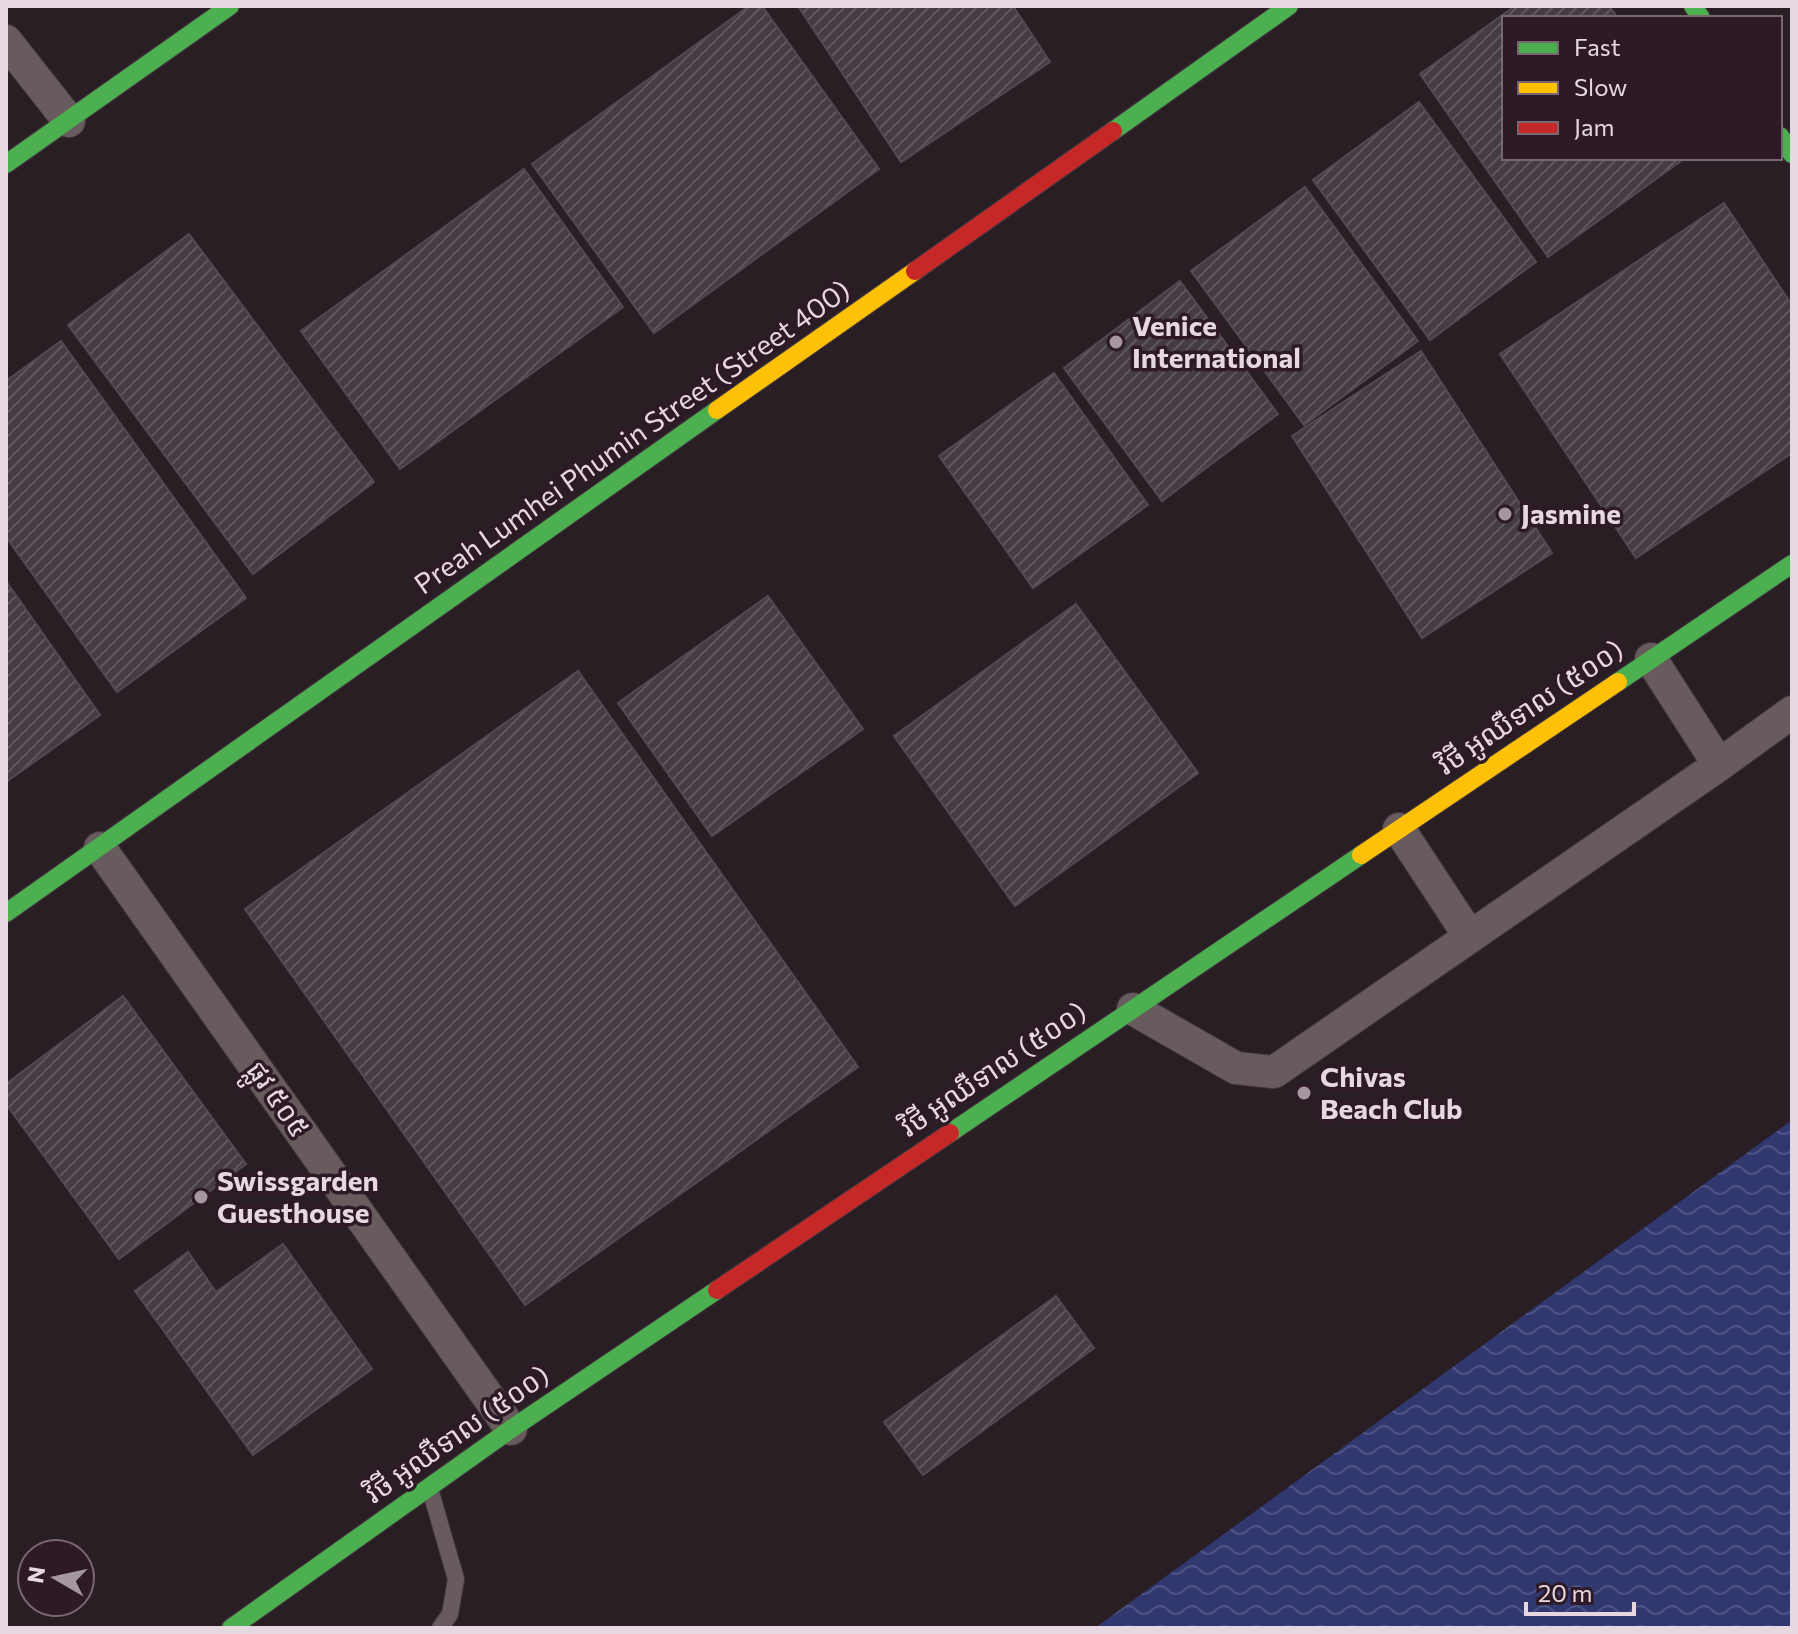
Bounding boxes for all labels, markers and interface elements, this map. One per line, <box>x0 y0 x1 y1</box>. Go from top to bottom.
legend <box>1502 16 1782 160</box>
text: Fast <box>1574 32 1621 61</box>
text: Slow <box>1574 72 1627 101</box>
text: Jam <box>1574 112 1614 141</box>
street label: Preah Lumhei Phumin Street (Street 400) <box>407 272 856 600</box>
place label: Venice International <box>1132 308 1301 374</box>
marker: Venice International <box>1107 333 1125 351</box>
place label: Jasmine <box>1521 496 1621 530</box>
marker: Jasmine <box>1496 505 1514 523</box>
street label: វិថី អូឈឺទាល (៥០០) <box>1430 631 1630 782</box>
street label: វិថី អូឈឺទាល (៥០០) <box>893 993 1093 1144</box>
street label: ផ្លូវ ៥០៥ <box>233 1054 317 1149</box>
place label: Chivas Beach Club <box>1320 1059 1462 1125</box>
marker: Chivas Beach Club <box>1295 1084 1313 1102</box>
place label: Swissgarden Guesthouse <box>217 1163 379 1229</box>
marker: Swissgarden Guesthouse <box>192 1188 210 1206</box>
street label: វិថី អូឈឺទាល (៥០០) <box>358 1357 556 1511</box>
north arrow <box>16 1538 96 1618</box>
text: N <box>21 1565 50 1585</box>
scale bar <box>1526 1566 1634 1616</box>
text: 20 m <box>1538 1578 1592 1607</box>

